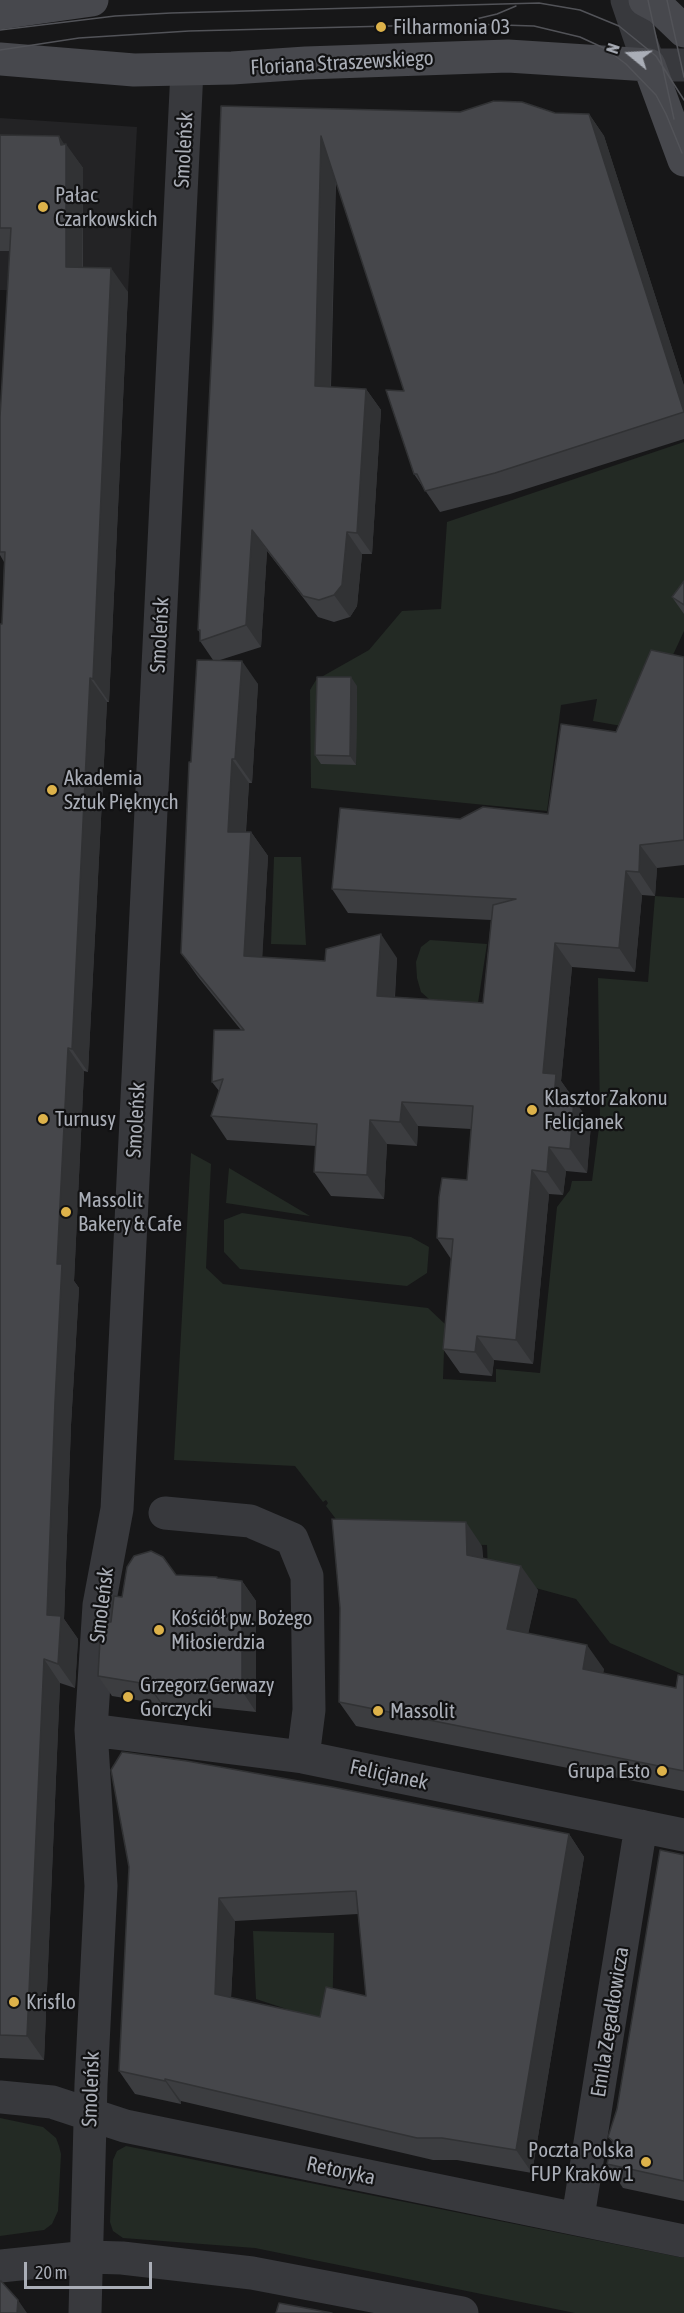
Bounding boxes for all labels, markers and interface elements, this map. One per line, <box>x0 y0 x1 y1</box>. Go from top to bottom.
place label: Filharmonia 03 <box>393 14 510 40</box>
marker: Filharmonia 03 <box>374 20 388 34</box>
north arrow <box>600 24 660 84</box>
text: N <box>603 41 623 56</box>
street label: Floriana Straszewskiego <box>250 46 434 80</box>
street label: Smoleńsk <box>169 112 199 188</box>
place label: Pałac Czarkowskich <box>55 182 158 232</box>
marker: Pałac Czarkowskich <box>36 200 50 214</box>
street label: Smoleńsk <box>145 597 175 673</box>
place label: Akademia Sztuk Pięknych <box>64 765 179 815</box>
marker: Akademia Sztuk Pięknych <box>45 783 59 797</box>
street label: Smoleńsk <box>121 1082 151 1158</box>
place label: Klasztor Zakonu Felicjanek <box>544 1085 668 1135</box>
marker: Klasztor Zakonu Felicjanek <box>525 1103 539 1117</box>
place label: Turnusy <box>55 1106 116 1132</box>
marker: Turnusy <box>36 1112 50 1126</box>
place label: Massolit Bakery & Cafe <box>78 1187 182 1237</box>
marker: Massolit Bakery & Cafe <box>59 1205 73 1219</box>
street label: Smoleńsk <box>85 1566 119 1644</box>
place label: Kościół pw. Bożego Miłosierdzia <box>171 1605 312 1655</box>
marker: Kościół pw. Bożego Miłosierdzia <box>152 1623 166 1637</box>
place label: Grzegorz Gerwazy Gorczycki <box>140 1672 274 1722</box>
marker: Grzegorz Gerwazy Gorczycki <box>121 1690 135 1704</box>
place label: Massolit <box>390 1698 455 1724</box>
marker: Massolit <box>371 1704 385 1718</box>
street label: Felicjanek <box>348 1754 430 1796</box>
place label: Grupa Esto <box>568 1758 650 1784</box>
marker: Grupa Esto <box>655 1764 669 1778</box>
street label: Emila Zegadłowicza <box>586 1945 634 2099</box>
place label: Krisflo <box>26 1989 76 2015</box>
marker: Krisflo <box>7 1995 21 2009</box>
street label: Smoleńsk <box>77 2051 105 2127</box>
place label: Poczta Polska FUP Kraków 1 <box>528 2137 634 2187</box>
street label: Retoryka <box>304 2151 378 2191</box>
marker: Poczta Polska FUP Kraków 1 <box>639 2155 653 2169</box>
scale bar <box>27 2250 154 2288</box>
text: 20 m <box>35 2262 67 2283</box>

